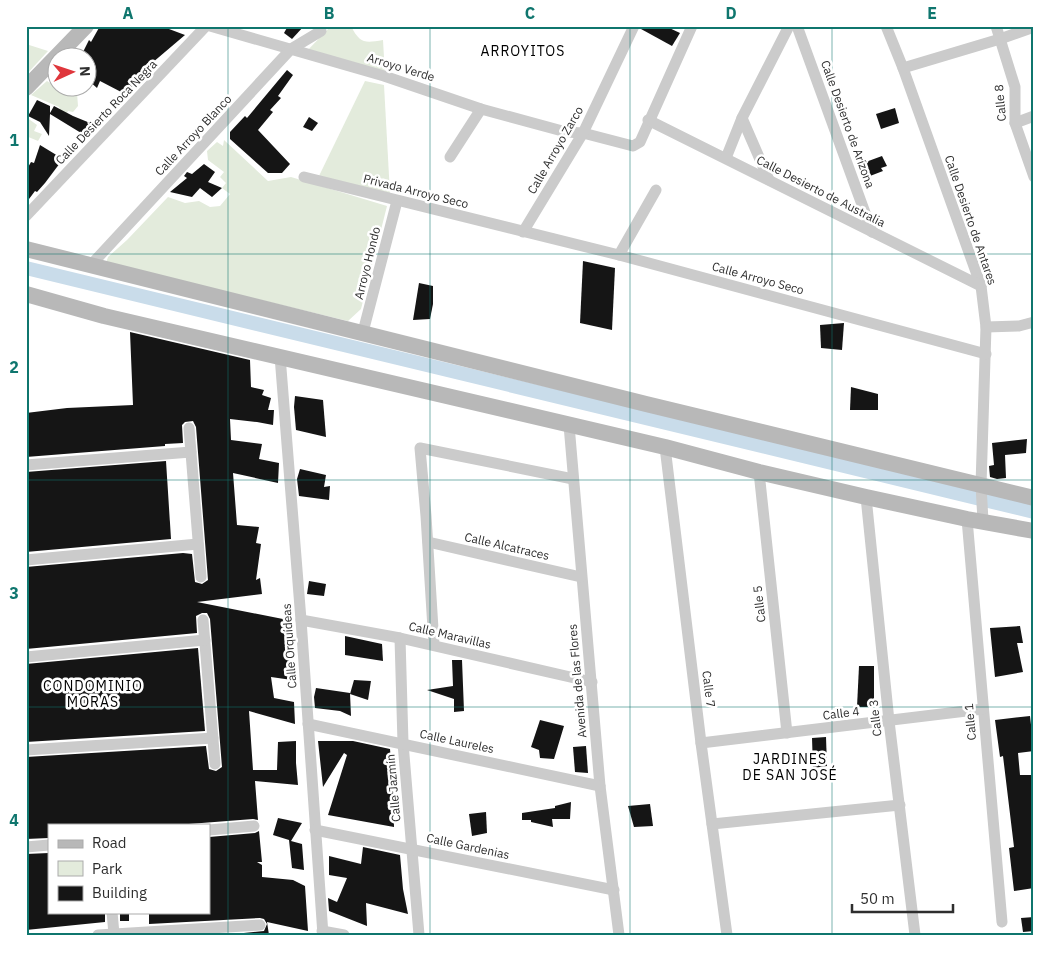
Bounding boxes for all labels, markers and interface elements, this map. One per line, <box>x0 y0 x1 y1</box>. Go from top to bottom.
text: A <box>123 3 134 23</box>
text: B <box>324 3 335 23</box>
text: C <box>525 3 535 23</box>
text: D <box>725 3 737 23</box>
text: E <box>927 3 937 23</box>
district label: ARROYITOS <box>481 42 565 60</box>
north arrow <box>48 48 98 98</box>
street label: Arroyo Verde <box>365 50 437 85</box>
street label: Calle Desierto Roca Negra <box>52 57 160 167</box>
street label: Calle Desierto de Arizona <box>818 58 878 190</box>
street label: Calle 8 <box>991 84 1009 122</box>
street label: Calle Arroyo Blanco <box>152 91 235 179</box>
street label: Calle Arroyo Zarco <box>524 103 586 197</box>
text: 1 <box>9 130 19 150</box>
street label: Calle Desierto de Australia <box>754 152 888 230</box>
street label: Calle Desierto de Antares <box>942 153 1000 287</box>
street label: Privada Arroyo Seco <box>362 171 470 211</box>
street label: Arroyo Hondo <box>351 225 383 301</box>
street label: Calle Arroyo Seco <box>710 259 806 298</box>
text: 2 <box>9 357 19 377</box>
street label: Calle Alcatraces <box>463 529 551 563</box>
text: 3 <box>9 583 19 603</box>
street label: Calle 5 <box>750 585 768 623</box>
street label: Calle Orquídeas <box>279 603 299 689</box>
street label: Calle Maravillas <box>407 618 493 652</box>
street label: Avenida de las Flores <box>565 623 589 738</box>
street label: Calle 7 <box>699 670 719 708</box>
district label: CONDOMINIO MORAS <box>43 677 143 711</box>
street label: Calle 3 <box>866 699 884 737</box>
street label: Calle 4 <box>822 703 860 723</box>
street label: Calle 1 <box>961 703 979 741</box>
street label: Calle Laureles <box>418 726 496 756</box>
district label: JARDINES DE SAN JOSÉ <box>742 750 838 784</box>
street label: Calle Jazmín <box>383 753 403 823</box>
text: 4 <box>9 810 19 830</box>
legend <box>48 824 210 914</box>
street label: Calle Gardenias <box>425 830 511 862</box>
text: Road <box>92 833 127 852</box>
text: Park <box>92 859 122 878</box>
scale bar <box>852 881 954 913</box>
text: Building <box>92 883 147 902</box>
text: 50 m <box>860 889 895 908</box>

